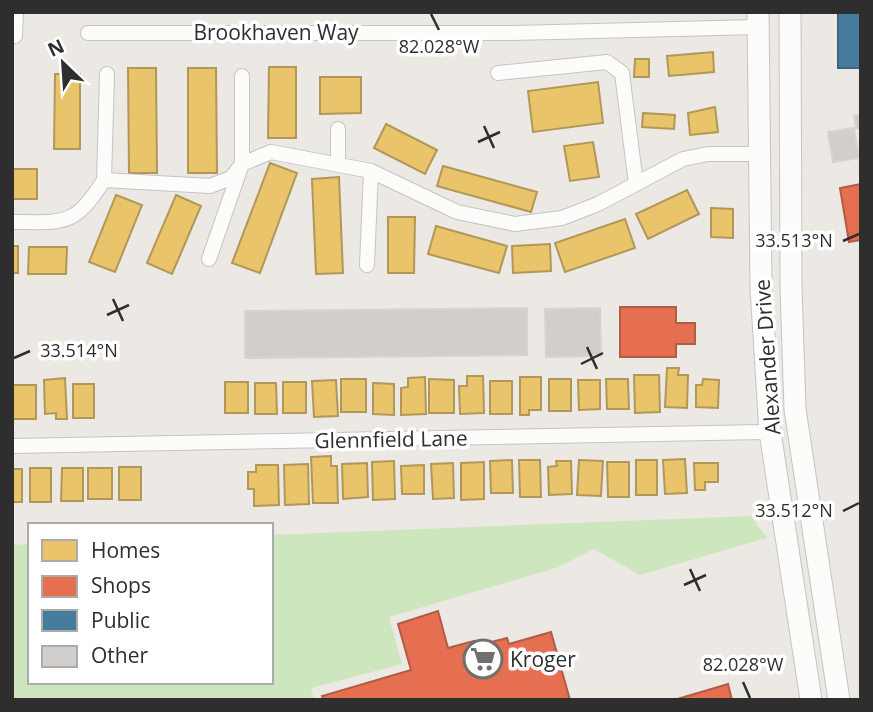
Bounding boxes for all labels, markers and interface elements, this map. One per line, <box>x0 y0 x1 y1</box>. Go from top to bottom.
street label: Brookhaven Way <box>193 18 359 46</box>
north arrow <box>28 28 98 98</box>
text: N <box>43 33 68 63</box>
text: 82.028°W <box>399 34 480 58</box>
text: 33.513°N <box>755 228 833 252</box>
street label: Alexander Drive <box>748 278 786 436</box>
text: 33.514°N <box>40 338 118 362</box>
street label: Glennfield Lane <box>314 424 468 454</box>
text: 33.512°N <box>755 498 833 522</box>
legend <box>28 523 273 684</box>
text: Homes <box>91 536 160 564</box>
text: Shops <box>91 571 151 599</box>
text: Public <box>91 606 150 634</box>
supermarket icon: Kroger <box>462 638 504 680</box>
text: Other <box>91 641 148 669</box>
place label: Kroger <box>510 645 576 673</box>
text: 82.028°W <box>703 652 784 676</box>

